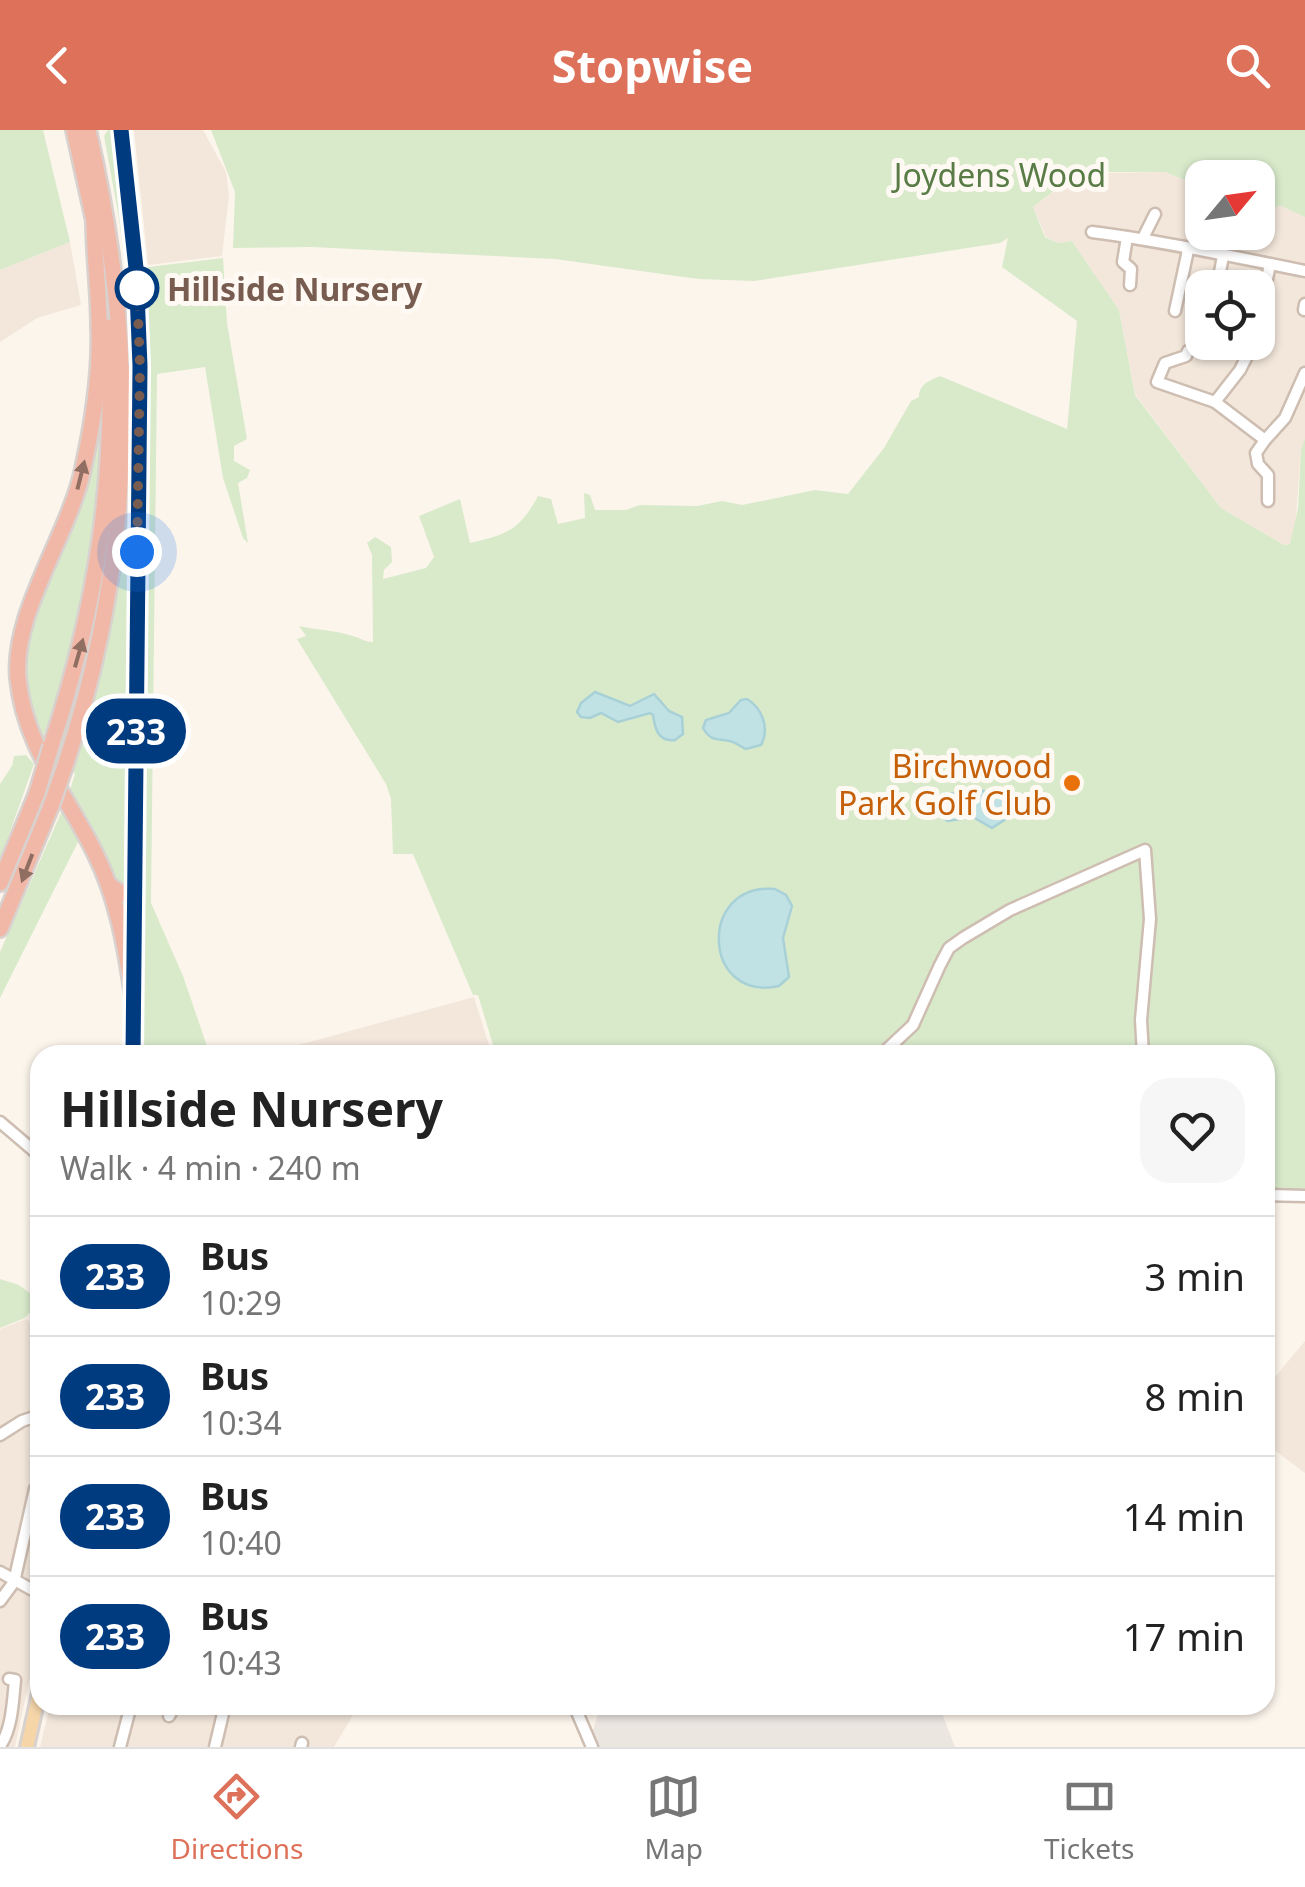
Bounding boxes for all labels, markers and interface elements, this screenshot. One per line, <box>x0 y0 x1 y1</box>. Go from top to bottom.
text: Stopwise <box>552 35 753 96</box>
icon: back <box>30 38 85 93</box>
icon: search <box>1220 38 1275 93</box>
park label: Joydens Wood <box>891 153 1106 196</box>
north arrow <box>1185 160 1275 250</box>
map controls <box>1185 160 1275 360</box>
marker: Hillside Nursery <box>116 267 158 309</box>
place label: Hillside Nursery <box>167 267 423 310</box>
button: locate <box>1185 270 1275 360</box>
one-way arrow <box>74 459 89 490</box>
your location <box>112 527 162 577</box>
one-way arrow <box>72 637 88 668</box>
line badge: 233 <box>78 698 194 764</box>
text: 233 <box>106 708 166 755</box>
place label: Birchwood Park Golf Club <box>838 744 1052 824</box>
marker: Birchwood Park Golf Club <box>1061 772 1083 794</box>
one-way arrow <box>18 853 34 883</box>
text: Hillside Nursery <box>60 1076 443 1141</box>
button: heart <box>1140 1078 1245 1183</box>
text: Walk · 4 min · 240 m <box>60 1146 361 1189</box>
text: Bus <box>200 1229 269 1281</box>
text: 3 min <box>1145 1250 1245 1302</box>
text: 233 <box>85 1253 145 1300</box>
text: 10:29 <box>200 1281 282 1324</box>
text: Bus <box>200 1349 269 1401</box>
text: 8 min <box>1145 1370 1245 1422</box>
text: 233 <box>85 1373 145 1420</box>
text: 10:34 <box>200 1401 282 1444</box>
text: Bus <box>200 1469 269 1521</box>
text: 14 min <box>1123 1490 1245 1542</box>
text: 233 <box>85 1493 145 1540</box>
text: 10:40 <box>200 1521 282 1564</box>
text: Bus <box>200 1589 269 1641</box>
text: 17 min <box>1123 1610 1245 1662</box>
text: 233 <box>85 1613 145 1660</box>
text: 10:43 <box>200 1641 282 1684</box>
tab: Directions <box>171 1769 303 1867</box>
tab: Map <box>645 1769 703 1867</box>
tab: Tickets <box>1044 1769 1134 1867</box>

